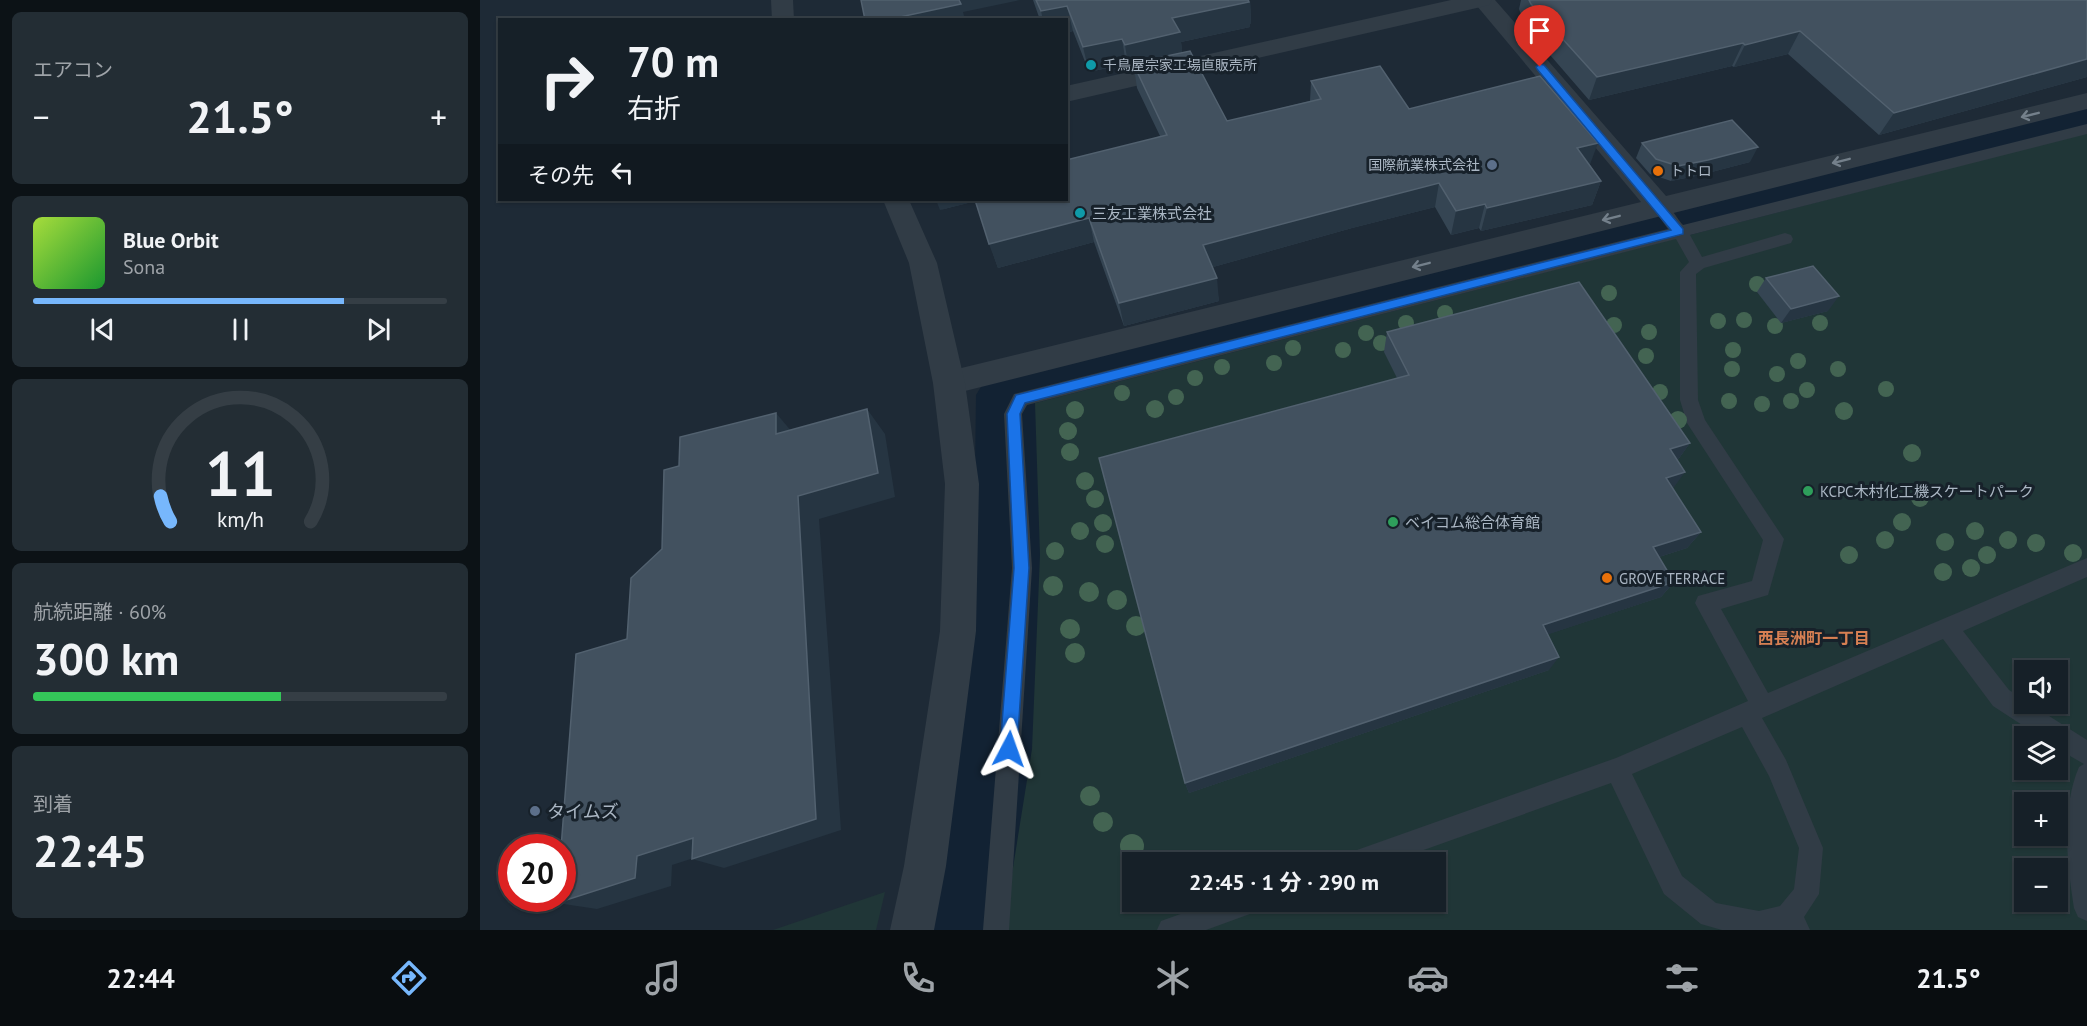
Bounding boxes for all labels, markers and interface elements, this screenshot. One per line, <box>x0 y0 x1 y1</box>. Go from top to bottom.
pin <box>1514 5 1565 67</box>
icon: arrive <box>1523 14 1556 47</box>
text: 70 m <box>627 34 719 89</box>
icon: right <box>528 42 606 120</box>
place label: 千鳥屋宗家工場直販売所 <box>1103 56 1257 74</box>
text: エアコン <box>33 57 113 83</box>
marker: 千鳥屋宗家工場直販売所 <box>1084 58 1098 72</box>
text: 21.5° <box>186 87 294 145</box>
text: 右折 <box>627 91 681 125</box>
text: − <box>33 95 50 138</box>
text: + <box>430 95 447 138</box>
one-way arrow <box>2021 109 2040 121</box>
icon: left <box>606 156 639 189</box>
place label: 国際航業株式会社 <box>1368 156 1480 174</box>
one-way arrow <box>1832 156 1851 168</box>
marker: 国際航業株式会社 <box>1485 158 1499 172</box>
text: その先 <box>528 161 594 189</box>
place label: トトロ <box>1670 162 1712 180</box>
marker: トトロ <box>1651 164 1665 178</box>
place label: 三友工業株式会社 <box>1092 204 1212 223</box>
marker: 三友工業株式会社 <box>1073 206 1087 220</box>
one-way arrow <box>1601 213 1620 224</box>
text: Blue Orbit <box>123 226 219 254</box>
text: Sona <box>123 254 165 280</box>
one-way arrow <box>1412 260 1431 272</box>
icon: previous <box>86 313 119 346</box>
icon: pause <box>224 313 257 346</box>
icon: next <box>362 313 395 346</box>
text: 11 <box>205 432 275 513</box>
place label: KCPC木村化工機スケートパーク <box>1820 482 2034 501</box>
marker: KCPC木村化工機スケートパーク <box>1801 484 1815 498</box>
text: km/h <box>216 505 263 533</box>
place label: ベイコム総合体育館 <box>1405 513 1540 532</box>
marker: ベイコム総合体育館 <box>1386 515 1400 529</box>
place label: GROVE TERRACE <box>1619 569 1725 588</box>
marker: GROVE TERRACE <box>1600 571 1614 585</box>
text: 航続距離 · 60% <box>33 599 166 625</box>
district label: 西長洲町一丁目 <box>1758 628 1870 648</box>
text: 300 km <box>33 629 179 687</box>
map controls <box>2014 660 2068 912</box>
button: sound <box>2014 660 2068 714</box>
position arrow <box>977 717 1041 781</box>
button: layers <box>2014 726 2068 780</box>
text: 到着 <box>33 791 73 817</box>
button: + <box>2014 792 2068 846</box>
place label: タイムズ <box>547 800 619 823</box>
marker: タイムズ <box>528 804 542 818</box>
text: 22:45 <box>33 821 147 879</box>
speed limit sign: 20 <box>498 834 576 912</box>
button: − <box>2014 858 2068 912</box>
text: 22:45 · 1 分 · 290 m <box>1189 868 1379 896</box>
icon: directions <box>388 957 430 999</box>
icon: music <box>642 957 684 999</box>
icon: phone <box>897 957 939 999</box>
icon: climate <box>1152 957 1194 999</box>
icon: car <box>1407 957 1449 999</box>
icon: filters <box>1661 957 1703 999</box>
text: 22:44 <box>106 961 175 995</box>
text: 21.5° <box>1916 961 1981 995</box>

